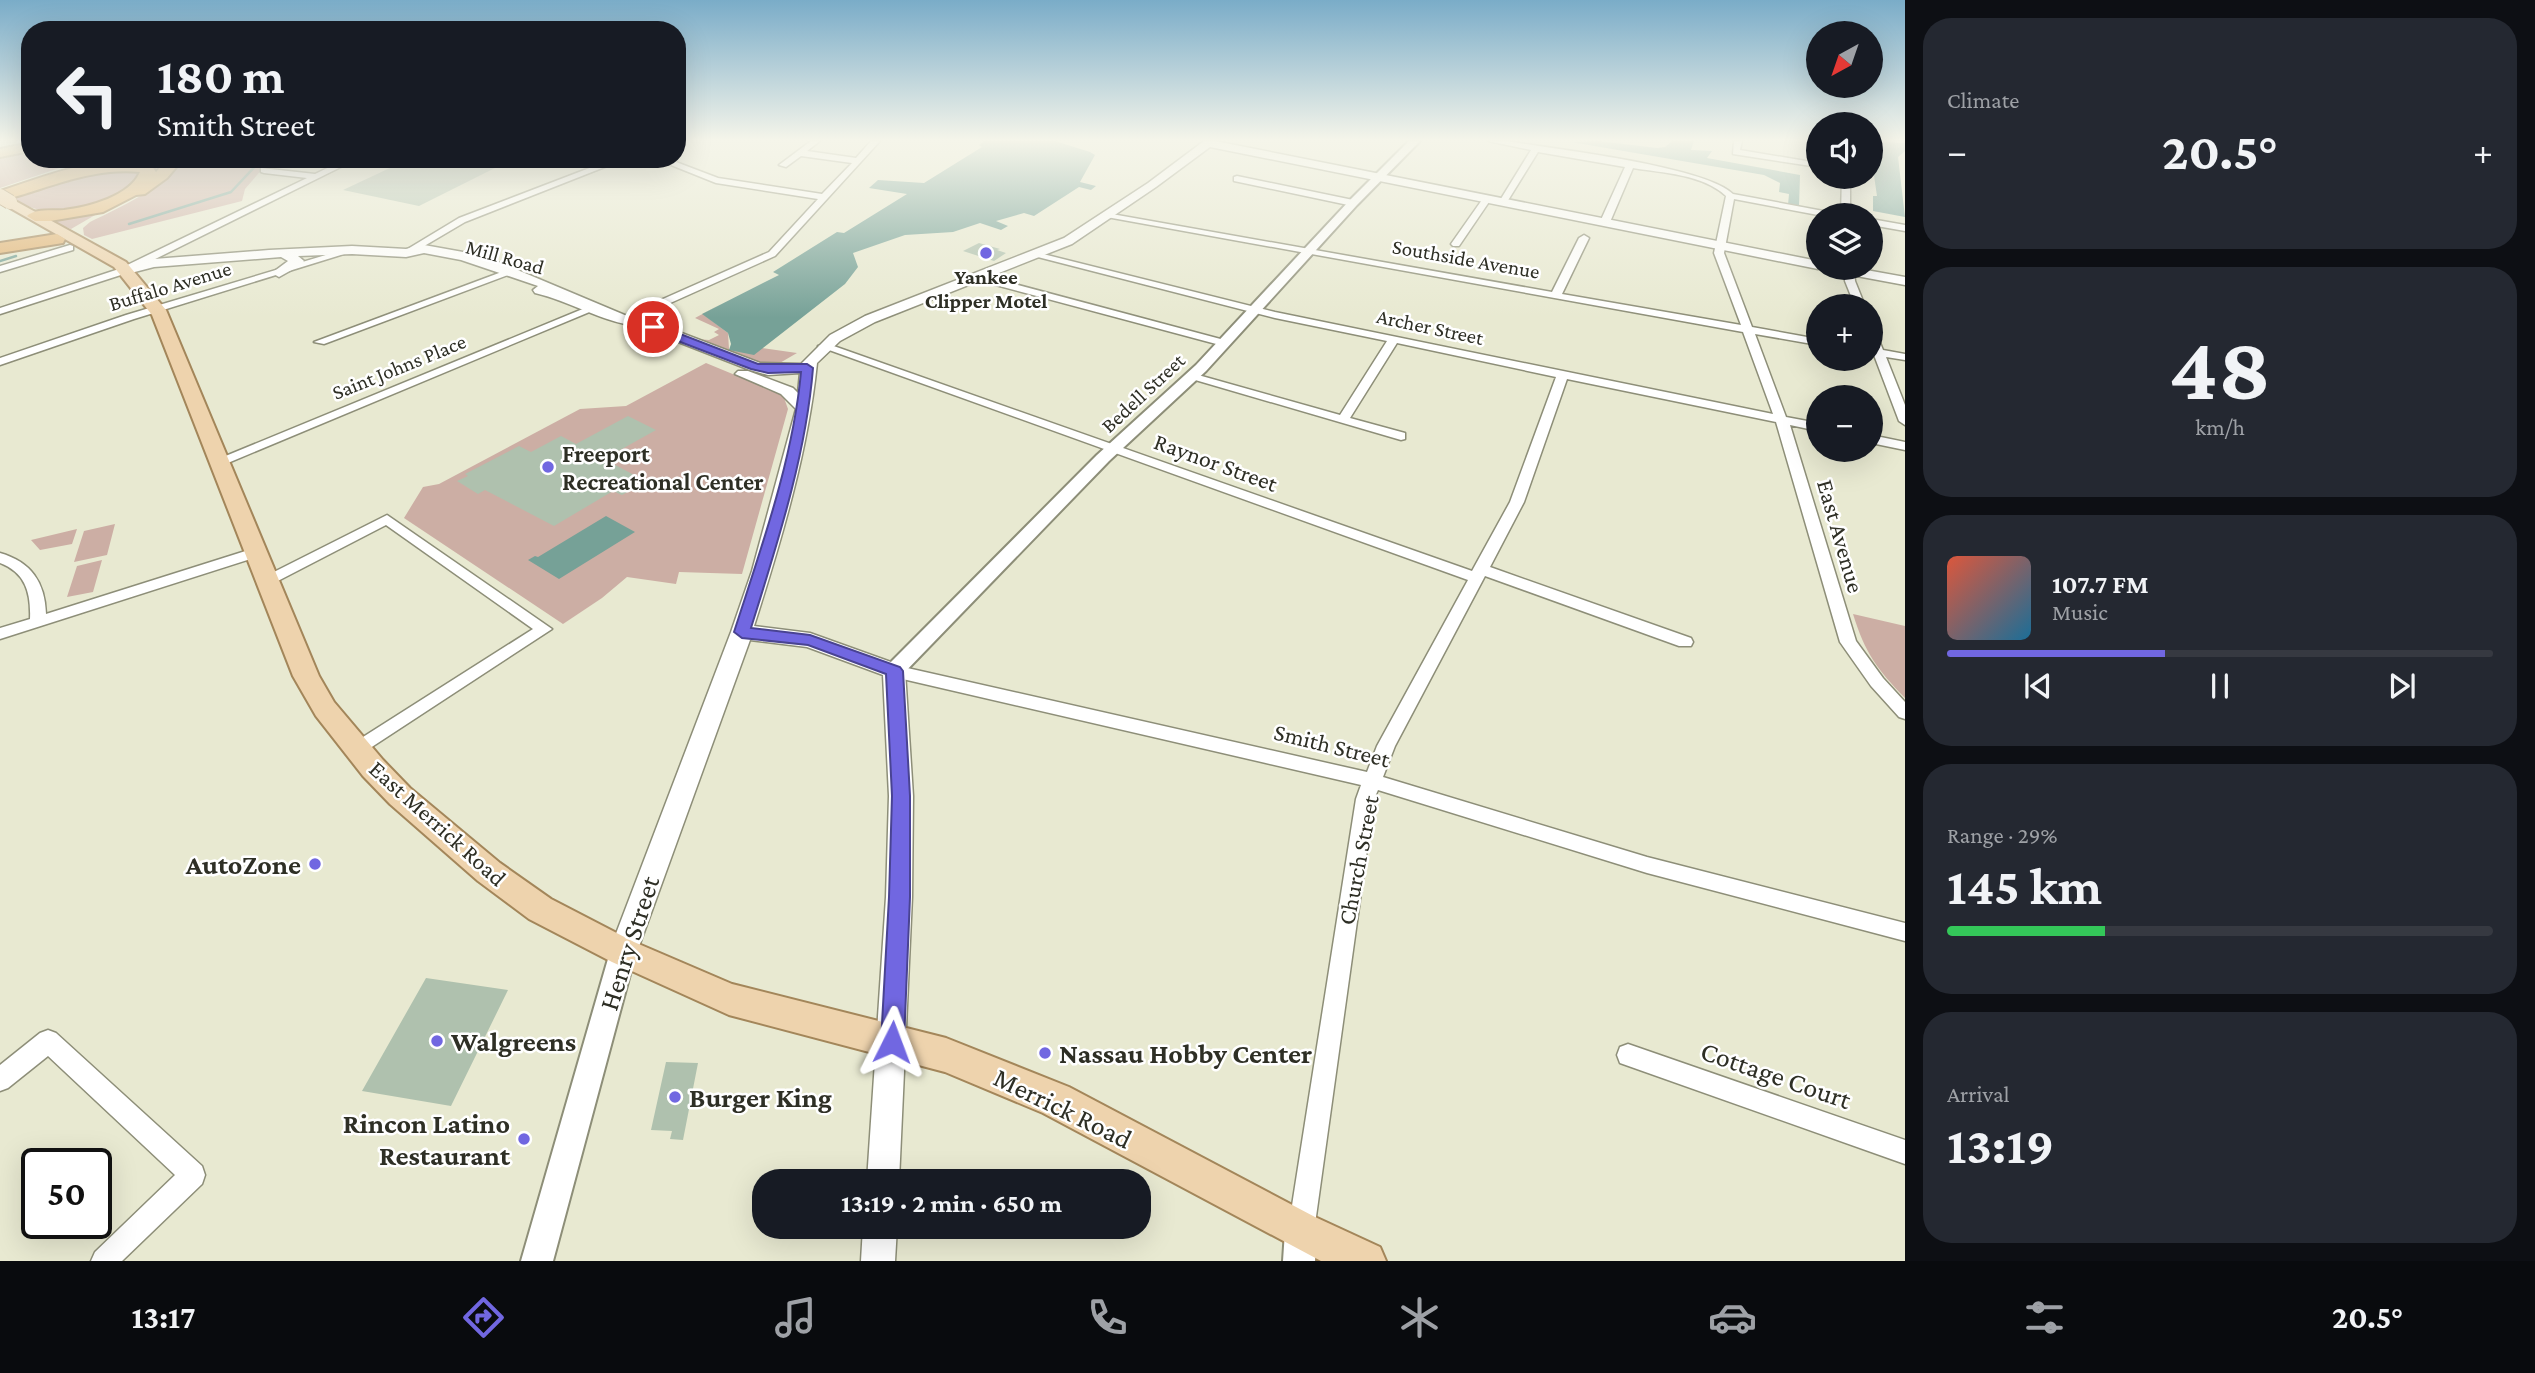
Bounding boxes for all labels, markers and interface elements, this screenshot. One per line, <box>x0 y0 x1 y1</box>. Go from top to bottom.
north arrow <box>1806 21 1883 98</box>
map controls <box>1806 21 1883 462</box>
icon: left <box>42 49 133 140</box>
text: 180 m <box>157 49 285 104</box>
text: Climate <box>1947 87 2019 113</box>
text: Smith Street <box>157 107 315 143</box>
button: sound <box>1806 112 1883 189</box>
text: 20.5° <box>2162 122 2278 180</box>
text: − <box>1947 130 1967 172</box>
text: + <box>2473 130 2493 172</box>
button: layers <box>1806 203 1883 280</box>
street label: Mill Road <box>463 234 547 280</box>
street label: Southside Avenue <box>1390 234 1542 284</box>
marker: Yankee Clipper Motel <box>978 245 994 261</box>
street label: Buffalo Avenue <box>106 256 234 316</box>
place label: Yankee Clipper Motel <box>925 265 1047 313</box>
button: + <box>1806 294 1883 371</box>
pin <box>623 297 683 357</box>
street label: Archer Street <box>1374 304 1487 350</box>
icon: arrive <box>634 308 672 346</box>
text: 48 <box>2169 317 2271 419</box>
street label: Saint Johns Place <box>329 329 469 405</box>
street label: Bedell Street <box>1096 348 1190 438</box>
button: − <box>1806 385 1883 462</box>
text: km/h <box>2195 414 2245 440</box>
street label: Raynor Street <box>1151 427 1282 497</box>
place label: Freeport Recreational Center <box>562 440 764 495</box>
marker: Freeport Recreational Center <box>540 459 556 475</box>
street label: East Avenue <box>1812 476 1870 596</box>
text: 107.7 FM <box>2052 570 2149 599</box>
text: Music <box>2052 599 2108 625</box>
icon: previous <box>2019 667 2057 705</box>
icon: pause <box>2201 667 2239 705</box>
icon: next <box>2383 667 2421 705</box>
street label: Smith Street <box>1271 718 1394 773</box>
street label: East Merrick Road <box>364 755 512 892</box>
street label: Church Street <box>1332 792 1384 927</box>
text: Range · 29% <box>1947 822 2057 848</box>
place label: AutoZone <box>185 849 301 880</box>
marker: AutoZone <box>307 856 323 872</box>
text: 145 km <box>1947 857 2102 915</box>
street label: Henry Street <box>593 871 666 1014</box>
position arrow <box>855 1005 929 1079</box>
place label: Walgreens <box>450 1026 576 1057</box>
marker: Walgreens <box>429 1033 445 1049</box>
street label: Cottage Court <box>1697 1035 1856 1115</box>
place label: Nassau Hobby Center <box>1059 1038 1312 1069</box>
marker: Nassau Hobby Center <box>1037 1045 1053 1061</box>
street label: Merrick Road <box>989 1061 1137 1155</box>
text: Arrival <box>1947 1081 2010 1107</box>
place label: Burger King <box>689 1082 832 1113</box>
marker: Burger King <box>667 1089 683 1105</box>
place label: Rincon Latino Restaurant <box>343 1108 511 1171</box>
text: 13:19 <box>1947 1116 2054 1174</box>
marker: Rincon Latino Restaurant <box>516 1131 532 1147</box>
speed limit sign: 50 <box>21 1148 112 1239</box>
text: 13:19 · 2 min · 650 m <box>841 1189 1062 1218</box>
icon: directions <box>459 1293 508 1342</box>
icon: music <box>771 1293 820 1342</box>
icon: phone <box>1083 1293 1132 1342</box>
icon: climate <box>1395 1293 1444 1342</box>
icon: car <box>1708 1293 1757 1342</box>
icon: filters <box>2020 1293 2069 1342</box>
text: 13:17 <box>132 1299 196 1335</box>
text: 20.5° <box>2332 1299 2403 1335</box>

